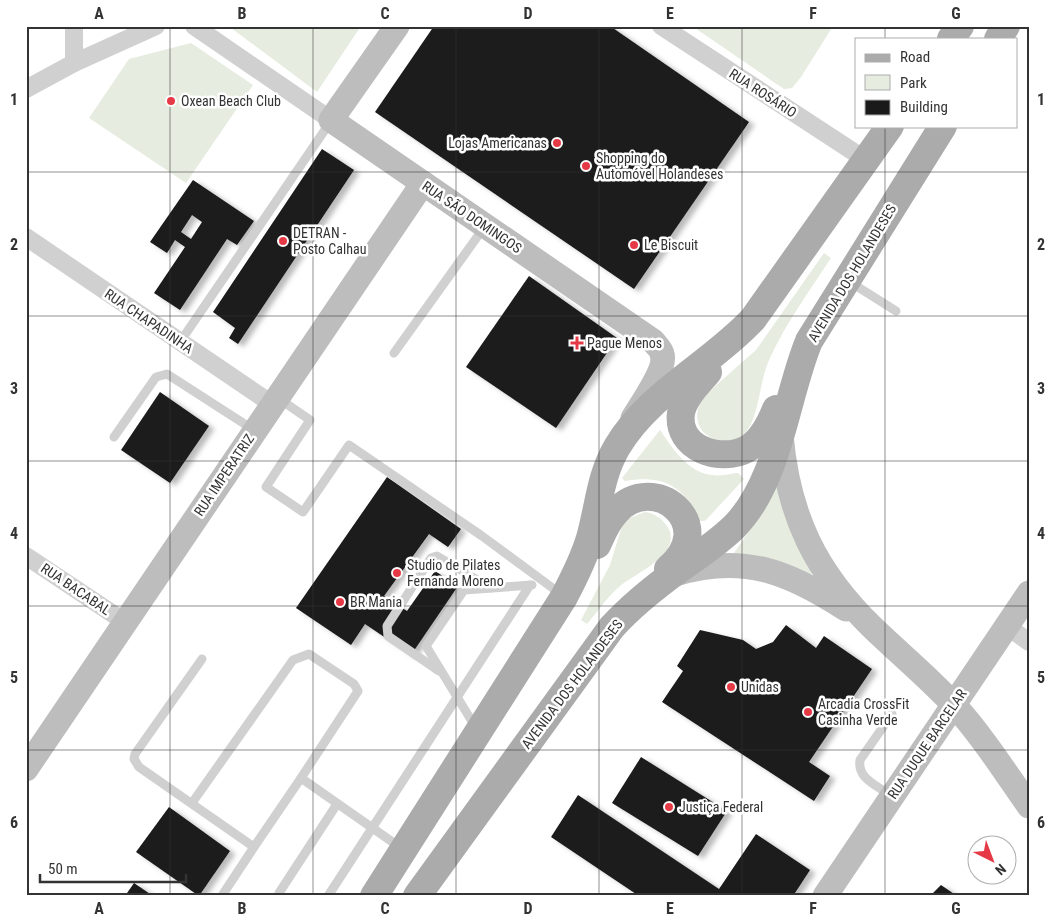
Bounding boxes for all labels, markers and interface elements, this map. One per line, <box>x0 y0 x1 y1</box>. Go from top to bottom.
text: A <box>94 4 104 23</box>
text: B <box>238 4 247 23</box>
text: C <box>380 4 390 23</box>
text: D <box>523 4 533 23</box>
text: E <box>666 4 674 23</box>
text: F <box>809 4 817 23</box>
text: G <box>951 4 961 23</box>
legend <box>855 38 1018 128</box>
text: Road <box>900 48 930 66</box>
street label: RUA ROSÁRIO <box>726 64 800 121</box>
text: Park <box>900 74 927 92</box>
text: 1 <box>10 90 18 109</box>
text: 1 <box>1037 90 1045 109</box>
place label: Oxean Beach Club <box>181 93 281 109</box>
marker: Oxean Beach Club <box>165 95 177 107</box>
text: Building <box>900 98 948 116</box>
place label: Lojas Americanas <box>448 135 547 151</box>
marker: Lojas Americanas <box>551 137 563 149</box>
place label: Shopping do Automóvel Holandeses <box>596 150 723 182</box>
marker: Shopping do Automóvel Holandeses <box>580 160 592 172</box>
street label: RUA SÃO DOMINGOS <box>419 177 525 256</box>
street label: AVENIDA DOS HOLANDESES <box>805 201 899 345</box>
place label: DETRAN - Posto Calhau <box>293 225 366 257</box>
text: 2 <box>10 235 18 254</box>
marker: DETRAN - Posto Calhau <box>277 235 289 247</box>
text: 2 <box>1037 235 1045 254</box>
place label: Le Biscuit <box>644 237 698 253</box>
marker: Le Biscuit <box>628 239 640 251</box>
street label: RUA CHAPADINHA <box>102 286 196 356</box>
place label: Pague Menos <box>587 335 662 351</box>
marker: Pague Menos <box>571 337 583 349</box>
text: 3 <box>10 379 18 398</box>
text: 3 <box>1037 379 1045 398</box>
street label: RUA IMPERATRIZ <box>191 431 257 519</box>
text: 4 <box>10 524 18 543</box>
text: 4 <box>1037 524 1045 543</box>
place label: Studio de Pilates Fernanda Moreno <box>407 557 504 589</box>
street label: RUA BACABAL <box>38 560 114 618</box>
marker: Studio de Pilates Fernanda Moreno <box>391 567 403 579</box>
place label: BR Mania <box>350 594 402 610</box>
marker: BR Mania <box>334 596 346 608</box>
street label: AVENIDA DOS HOLANDESES <box>518 616 626 752</box>
text: 5 <box>10 668 18 687</box>
text: 5 <box>1037 668 1045 687</box>
place label: Unidas <box>741 679 779 695</box>
marker: Unidas <box>725 681 737 693</box>
street label: RUA DUQUE BARCELAR <box>884 686 970 802</box>
place label: Arcadia CrossFit Casinha Verde <box>818 696 909 728</box>
marker: Arcadia CrossFit Casinha Verde <box>802 706 814 718</box>
place label: Justiça Federal <box>679 799 763 815</box>
marker: Justiça Federal <box>663 801 675 813</box>
text: 6 <box>10 813 18 832</box>
text: 6 <box>1037 813 1045 832</box>
north arrow <box>968 834 1018 884</box>
scale bar <box>40 852 186 884</box>
text: 50 m <box>48 860 78 878</box>
text: N <box>992 861 1009 878</box>
text: A <box>94 899 104 918</box>
text: B <box>238 899 247 918</box>
text: C <box>380 899 390 918</box>
text: D <box>523 899 533 918</box>
text: E <box>666 899 674 918</box>
text: F <box>809 899 817 918</box>
text: G <box>951 899 961 918</box>

